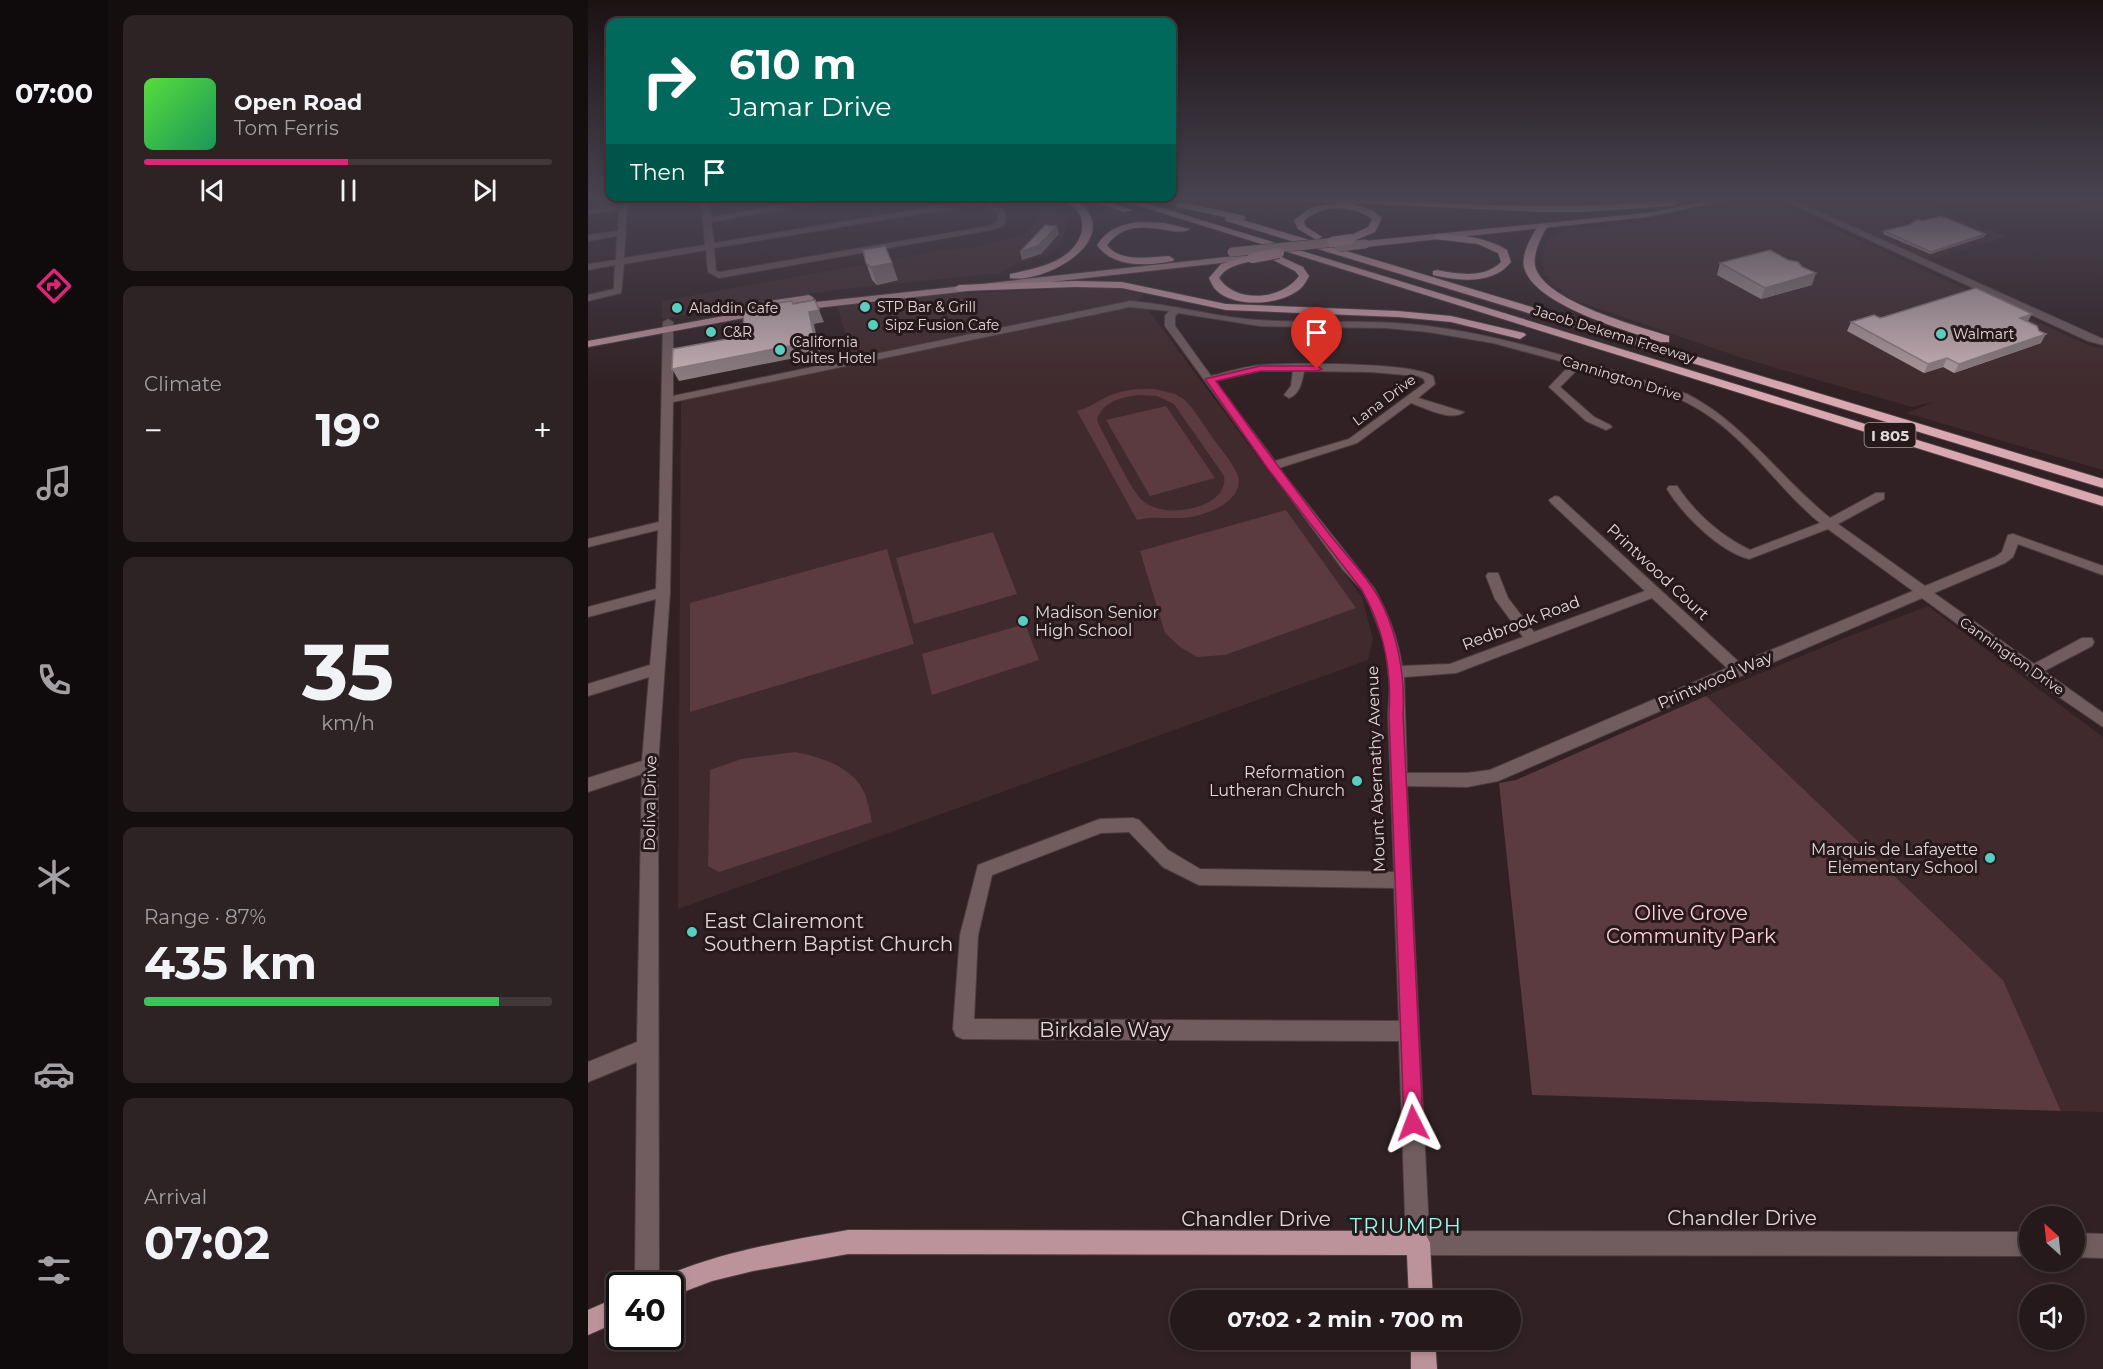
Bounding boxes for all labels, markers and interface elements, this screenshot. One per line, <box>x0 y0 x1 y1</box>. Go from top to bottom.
text: 610 m <box>729 38 857 90</box>
icon: right <box>630 42 708 120</box>
text: 07:00 <box>15 77 93 110</box>
text: Open Road <box>234 89 362 116</box>
text: Jamar Drive <box>729 90 892 123</box>
text: Tom Ferris <box>234 116 339 140</box>
icon: arrive <box>698 156 731 189</box>
text: Then <box>630 159 686 186</box>
icon: previous <box>196 174 229 207</box>
icon: pause <box>332 174 365 207</box>
icon: next <box>468 174 501 207</box>
icon: directions <box>33 265 75 307</box>
place label: STP Bar & Grill <box>877 298 976 316</box>
place label: Aladdin Cafe <box>689 299 778 317</box>
marker: STP Bar & Grill <box>858 300 872 314</box>
marker: Aladdin Cafe <box>670 301 684 315</box>
street label: Jacob Dekema Freeway <box>1531 301 1697 367</box>
pin <box>1291 307 1342 369</box>
place label: Sipz Fusion Cafe <box>885 316 999 334</box>
icon: arrive <box>1300 316 1333 349</box>
marker: Sipz Fusion Cafe <box>866 318 880 332</box>
place label: C&R <box>723 323 752 341</box>
marker: C&R <box>704 325 718 339</box>
place label: Walmart <box>1953 325 2015 343</box>
marker: Walmart <box>1934 327 1948 341</box>
place label: California Suites Hotel <box>792 333 876 367</box>
marker: California Suites Hotel <box>773 343 787 357</box>
street label: Cannington Drive <box>1560 351 1684 405</box>
street label: Lana Drive <box>1349 370 1419 430</box>
text: Climate <box>144 372 222 396</box>
text: 19° <box>315 402 381 457</box>
text: − <box>144 410 163 450</box>
text: + <box>533 410 552 450</box>
road number: I 805 <box>1864 423 1916 447</box>
icon: music <box>33 462 75 504</box>
street label: Printwood Court <box>1603 520 1713 625</box>
street label: Redbrook Road <box>1459 592 1583 654</box>
place label: Madison Senior High School <box>1035 603 1159 640</box>
street label: Cannington Drive <box>1956 613 2068 699</box>
marker: Madison Senior High School <box>1016 614 1030 628</box>
text: 35 <box>302 624 394 720</box>
street label: Printwood Way <box>1655 647 1775 713</box>
icon: phone <box>33 659 75 701</box>
street label: Mount Abernathy Avenue <box>1363 666 1389 872</box>
text: km/h <box>321 711 375 735</box>
street label: Doliva Drive <box>640 755 660 851</box>
place label: Reformation Lutheran Church <box>1209 763 1345 800</box>
marker: Reformation Lutheran Church <box>1350 774 1364 788</box>
place label: Marquis de Lafayette Elementary School <box>1811 840 1978 877</box>
marker: Marquis de Lafayette Elementary School <box>1983 851 1997 865</box>
icon: climate <box>33 856 75 898</box>
park label: Olive Grove Community Park <box>1606 901 1776 948</box>
text: Range · 87% <box>144 905 266 929</box>
place label: East Clairemont Southern Baptist Church <box>704 909 953 956</box>
marker: East Clairemont Southern Baptist Church <box>685 925 699 939</box>
text: 435 km <box>144 935 317 990</box>
street label: Birkdale Way <box>1039 1018 1171 1042</box>
icon: car <box>33 1053 75 1095</box>
position arrow <box>1381 1091 1445 1155</box>
text: Arrival <box>144 1185 207 1209</box>
street label: Chandler Drive <box>1667 1206 1817 1230</box>
north arrow <box>2019 1206 2085 1272</box>
map controls <box>2019 1206 2085 1350</box>
street label: Chandler Drive <box>1181 1207 1331 1231</box>
district label: TRIUMPH <box>1350 1213 1462 1238</box>
text: 07:02 <box>144 1215 270 1270</box>
icon: filters <box>33 1249 75 1291</box>
speed limit sign: 40 <box>606 1272 684 1350</box>
button: sound <box>2019 1284 2085 1350</box>
text: 07:02 · 2 min · 700 m <box>1227 1306 1464 1333</box>

